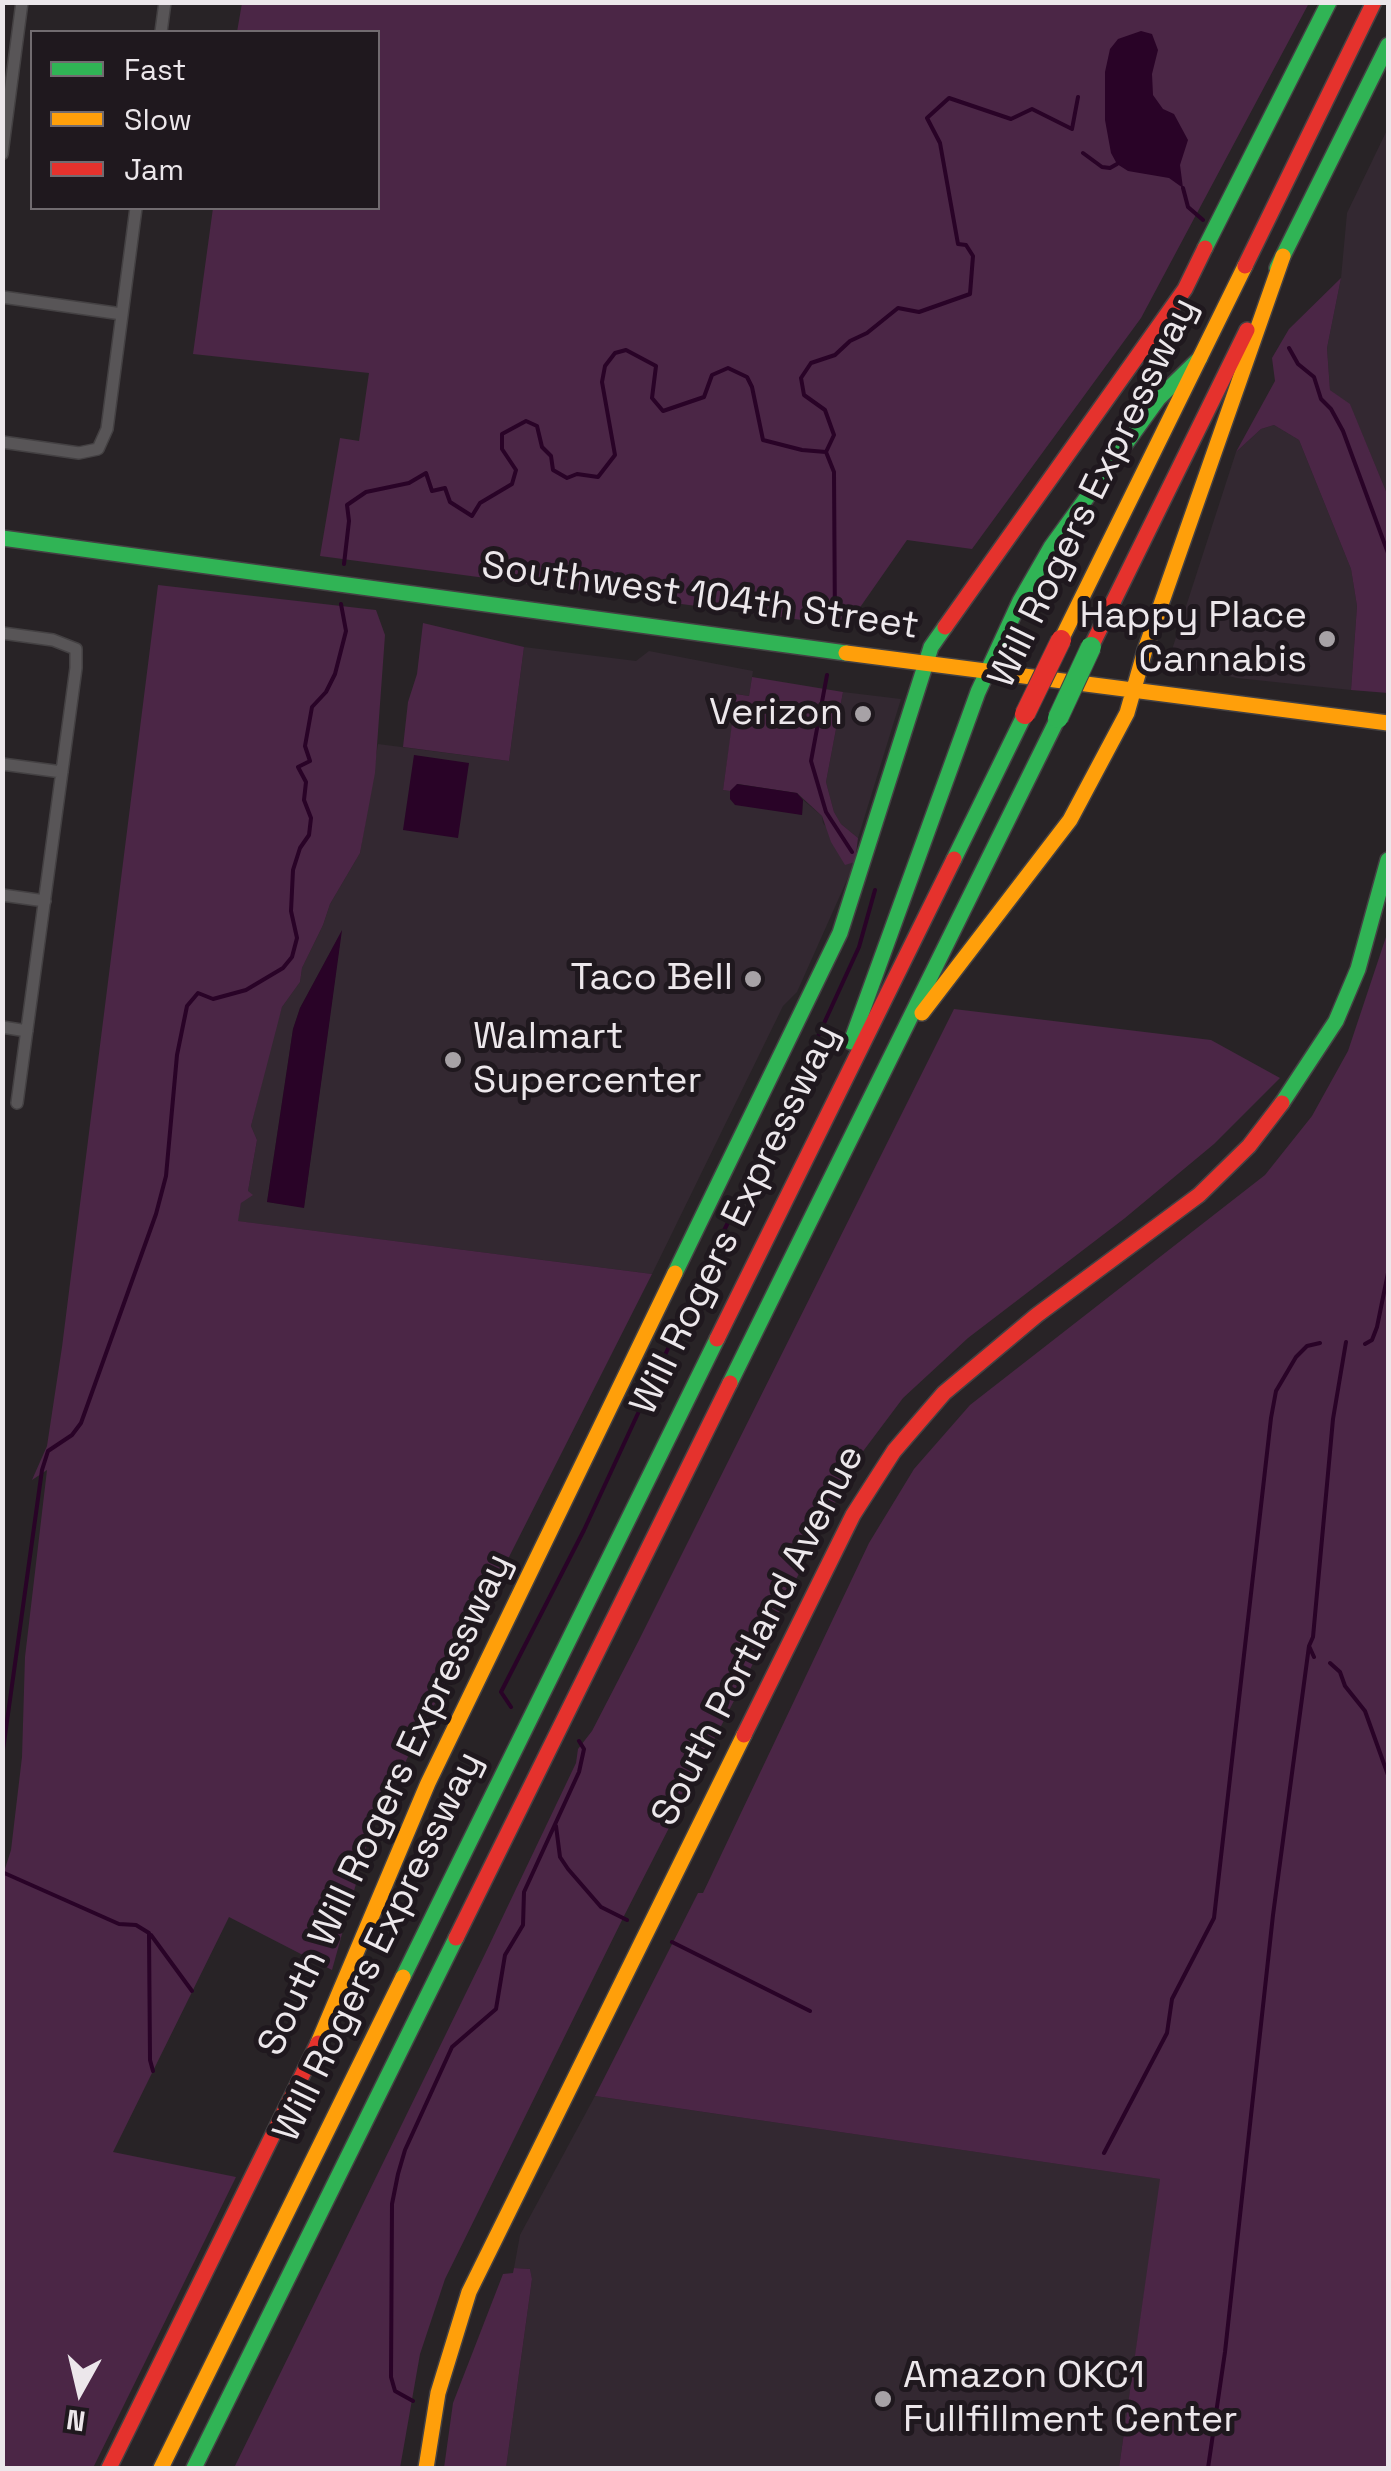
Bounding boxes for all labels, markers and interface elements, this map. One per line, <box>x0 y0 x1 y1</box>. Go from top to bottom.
legend <box>30 30 380 210</box>
text: Fast <box>124 50 186 89</box>
text: Slow <box>124 100 192 139</box>
text: Jam <box>124 150 184 189</box>
street label: Will Rogers Expressway <box>980 291 1208 695</box>
street label: Southwest 104th Street <box>479 544 921 650</box>
place label: Happy Place Cannabis <box>1080 594 1307 684</box>
marker: Happy Place Cannabis <box>1316 628 1338 650</box>
place label: Verizon <box>709 691 843 737</box>
marker: Verizon <box>852 703 874 725</box>
place label: Taco Bell <box>570 956 733 1002</box>
marker: Taco Bell <box>742 968 764 990</box>
place label: Walmart Supercenter <box>473 1015 702 1104</box>
street label: Will Rogers Expressway <box>622 1018 850 1422</box>
marker: Walmart Supercenter <box>442 1049 464 1071</box>
street label: South Portland Avenue <box>643 1438 875 1834</box>
street label: South Will Rogers Expressway <box>249 1547 523 2063</box>
street label: Will Rogers Expressway <box>265 1745 493 2149</box>
north arrow <box>30 2341 130 2441</box>
place label: Amazon OKC1 Fullfillment Center <box>903 2354 1238 2444</box>
marker: Amazon OKC1 Fullfillment Center <box>872 2388 894 2410</box>
text: N <box>64 2402 88 2440</box>

